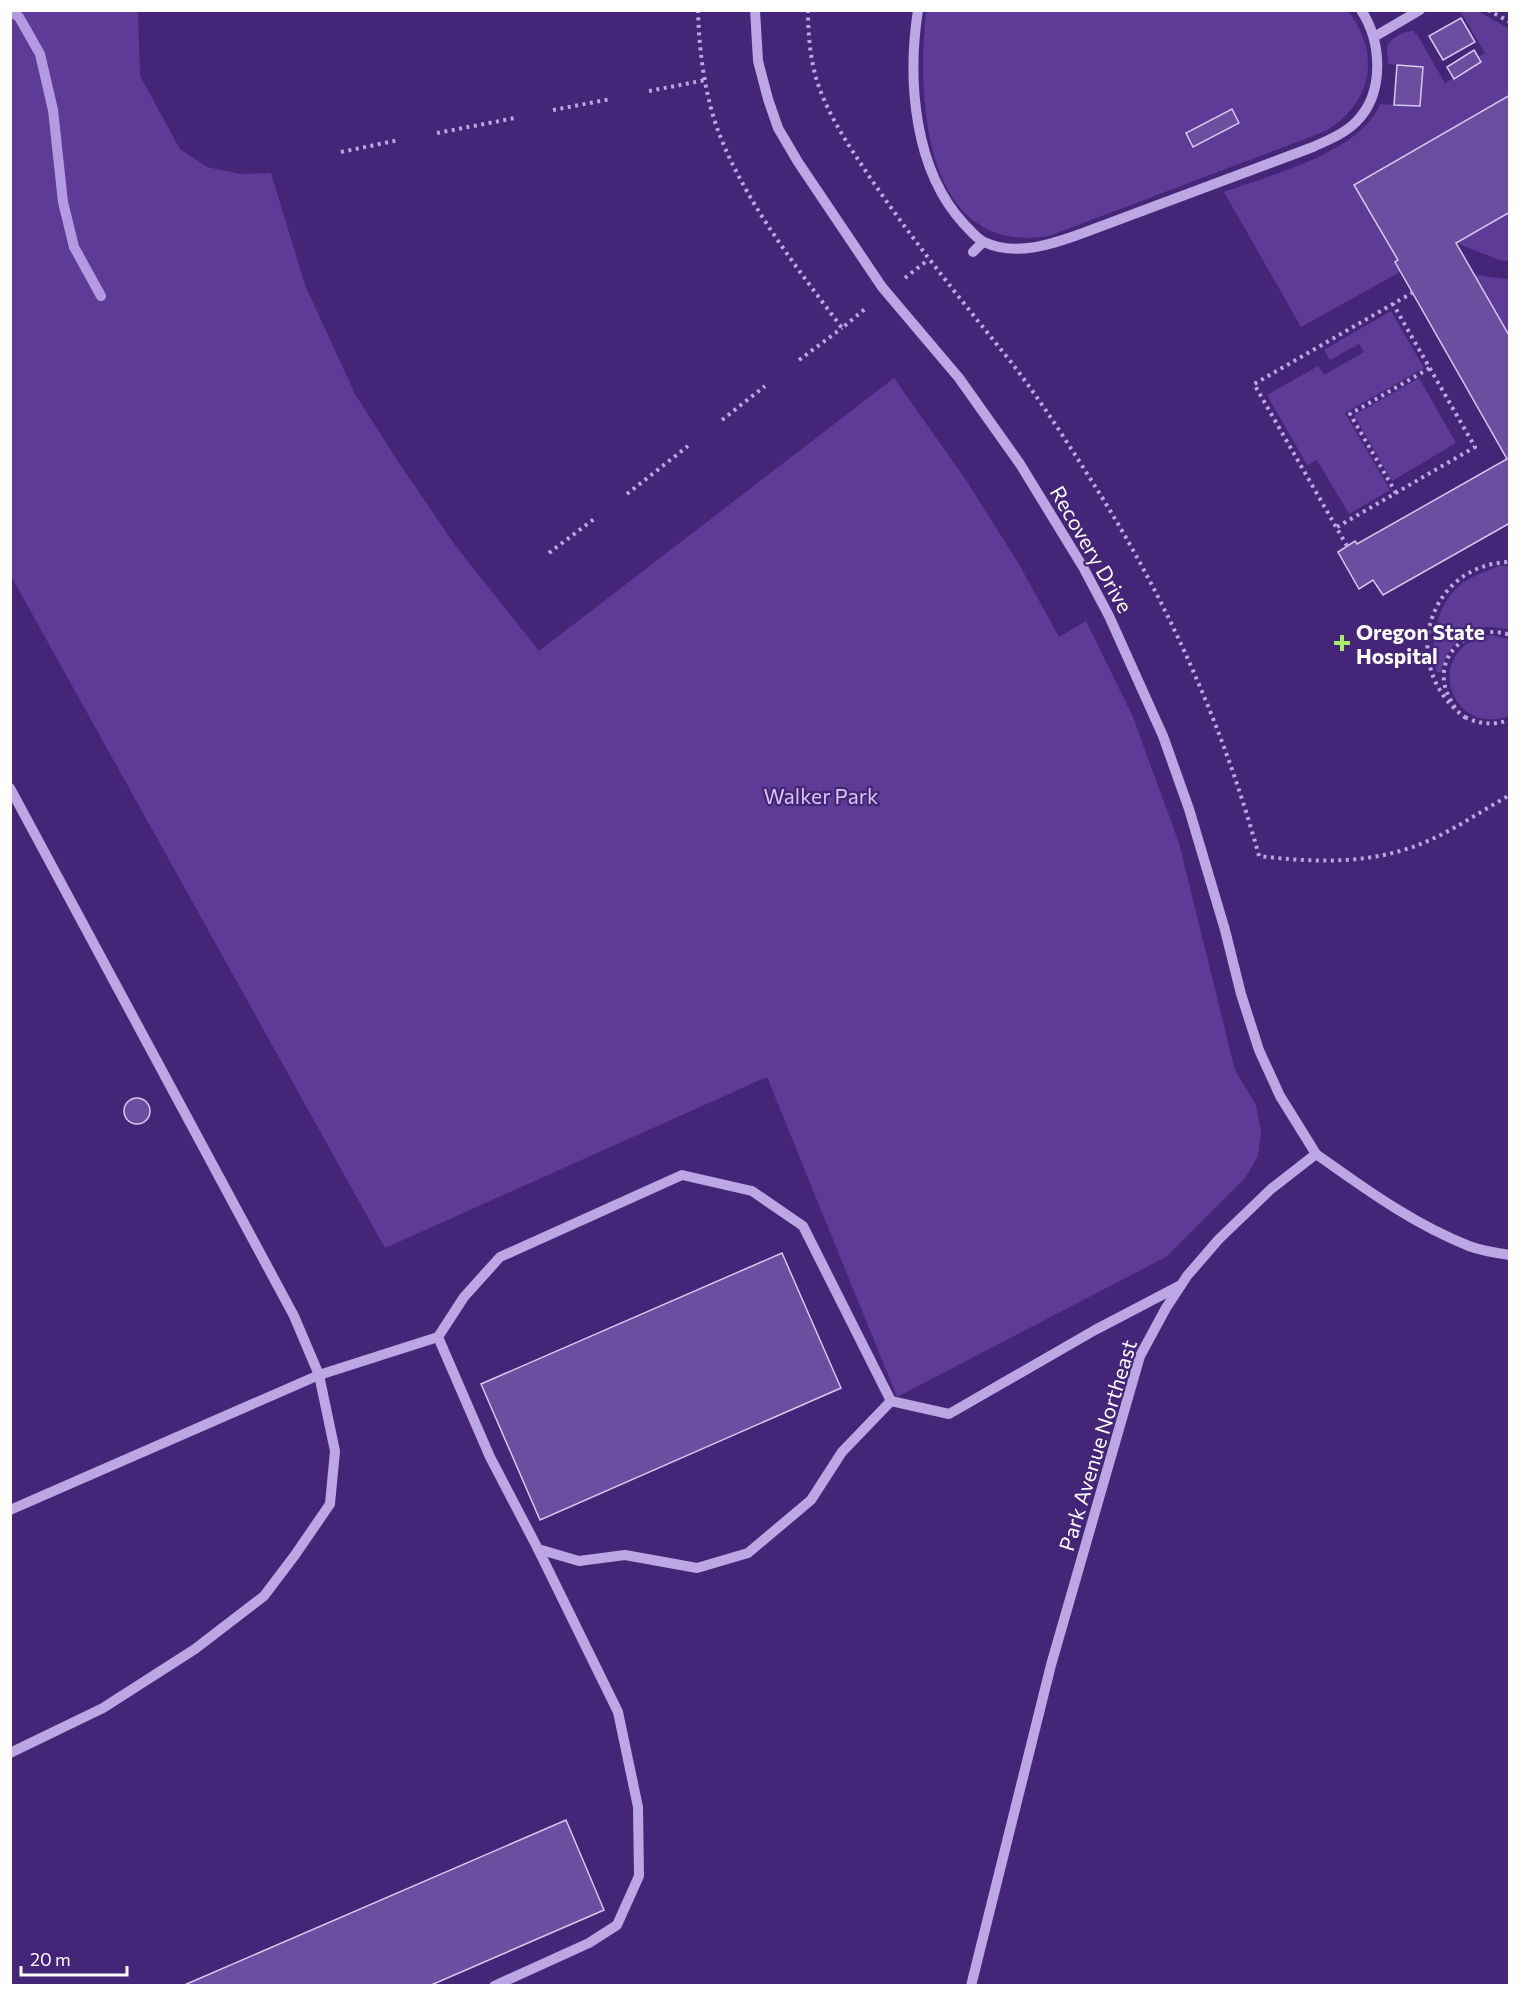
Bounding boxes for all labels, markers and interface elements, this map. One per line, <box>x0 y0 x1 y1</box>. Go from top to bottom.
street label: Recovery Drive <box>1046 481 1138 617</box>
place label: Oregon State Hospital <box>1356 619 1485 668</box>
marker: Oregon State Hospital <box>1333 634 1351 652</box>
park label: Walker Park <box>764 783 878 808</box>
street label: Park Avenue Northeast <box>1053 1336 1141 1554</box>
scale bar <box>21 1939 128 1977</box>
text: 20 m <box>30 1948 71 1970</box>

